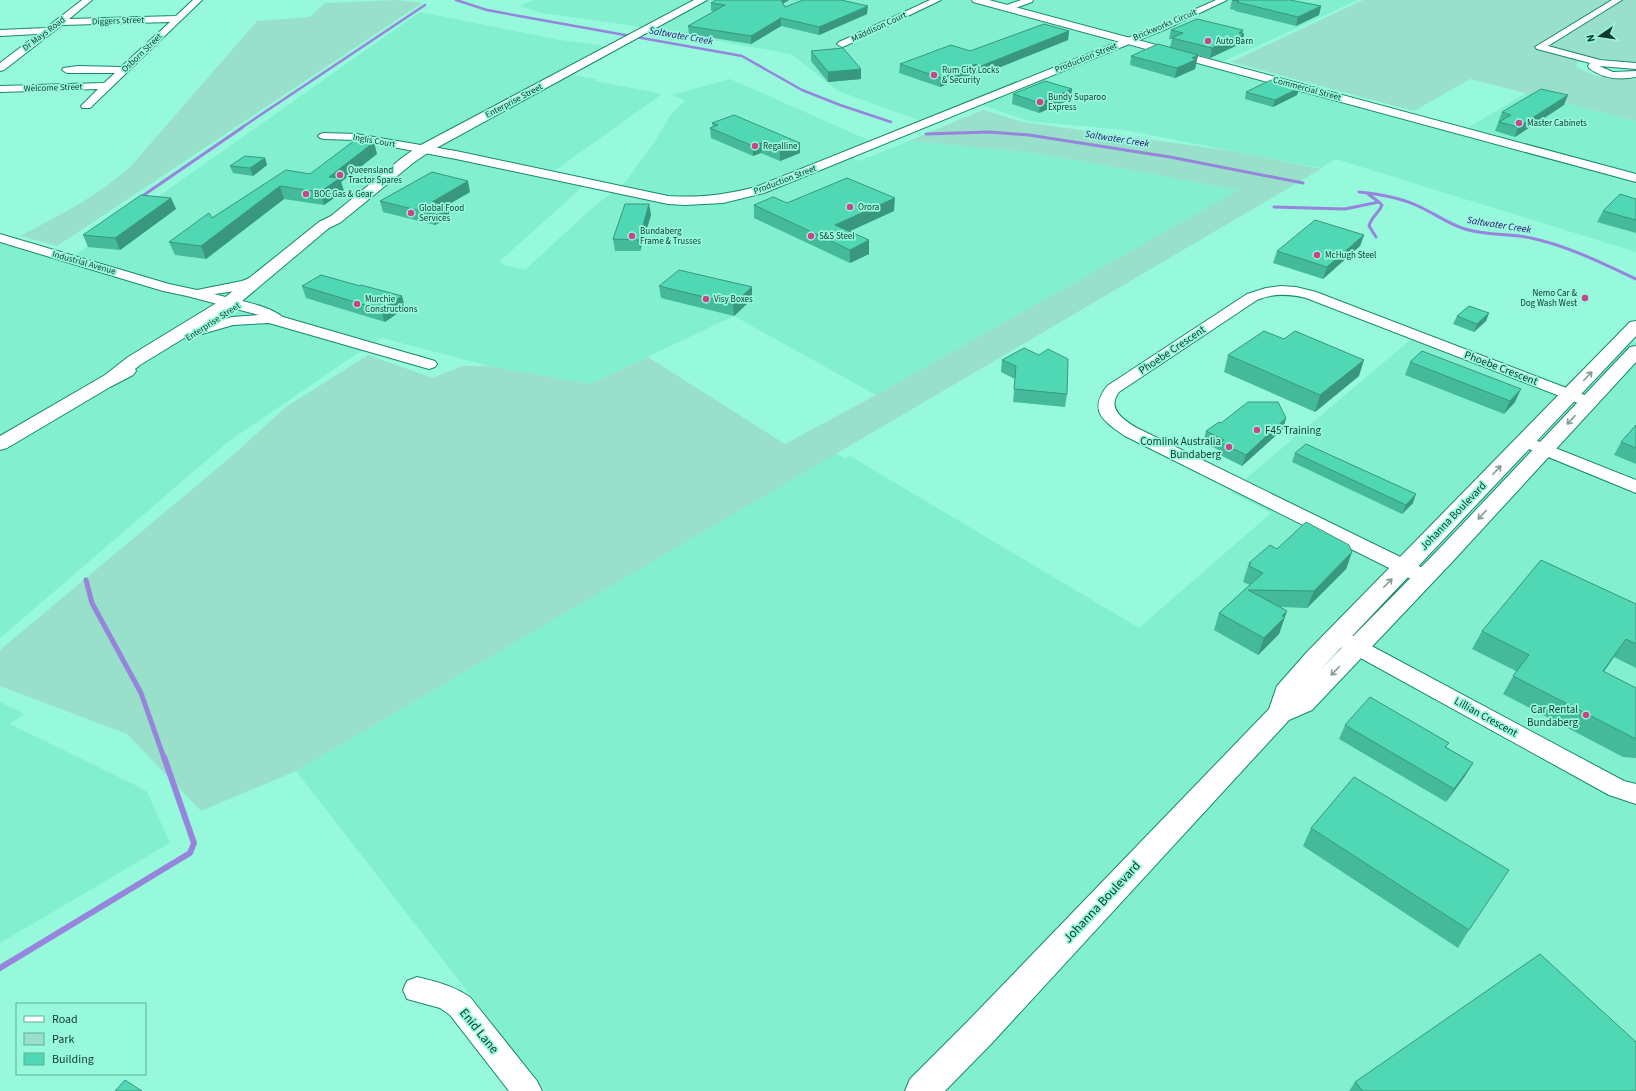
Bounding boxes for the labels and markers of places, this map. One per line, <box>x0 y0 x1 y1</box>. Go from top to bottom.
place label: Auto Barn <box>1216 35 1253 48</box>
marker: Auto Barn <box>1203 36 1213 46</box>
place label: Rum City Locks & Security <box>942 64 999 87</box>
marker: Rum City Locks & Security <box>929 70 939 80</box>
place label: Bundy Suparoo Express <box>1048 91 1106 114</box>
marker: Bundy Suparoo Express <box>1035 97 1045 107</box>
place label: Master Cabinets <box>1527 117 1587 130</box>
marker: Master Cabinets <box>1514 118 1524 128</box>
place label: Regalline <box>763 140 798 153</box>
marker: Regalline <box>750 141 760 151</box>
place label: Queensland Tractor Spares <box>348 164 402 187</box>
marker: Queensland Tractor Spares <box>335 170 345 180</box>
place label: BOC Gas & Gear <box>314 188 374 201</box>
marker: BOC Gas & Gear <box>301 189 311 199</box>
place label: Orora <box>858 201 879 214</box>
place label: Global Food Services <box>419 202 464 225</box>
marker: Orora <box>845 202 855 212</box>
marker: Global Food Services <box>406 208 416 218</box>
place label: Bundaberg Frame & Trusses <box>640 225 701 248</box>
place label: S&S Steel <box>819 230 855 243</box>
marker: Bundaberg Frame & Trusses <box>627 231 637 241</box>
marker: S&S Steel <box>806 231 816 241</box>
place label: McHugh Steel <box>1325 249 1376 262</box>
marker: McHugh Steel <box>1312 250 1322 260</box>
place label: Nemo Car & Dog Wash West <box>1520 287 1578 310</box>
place label: Murchie Constructions <box>365 293 418 316</box>
place label: Visy Boxes <box>714 293 753 306</box>
marker: Nemo Car & Dog Wash West <box>1580 293 1590 303</box>
marker: Visy Boxes <box>701 294 711 304</box>
marker: Murchie Constructions <box>352 299 362 309</box>
place label: F45 Training <box>1265 423 1322 438</box>
marker: F45 Training <box>1252 425 1262 435</box>
place label: Comlink Australia Bundaberg <box>1140 434 1221 462</box>
marker: Comlink Australia Bundaberg <box>1224 442 1234 452</box>
place label: Car Rental Bundaberg <box>1527 702 1578 730</box>
marker: Car Rental Bundaberg <box>1581 710 1591 720</box>

